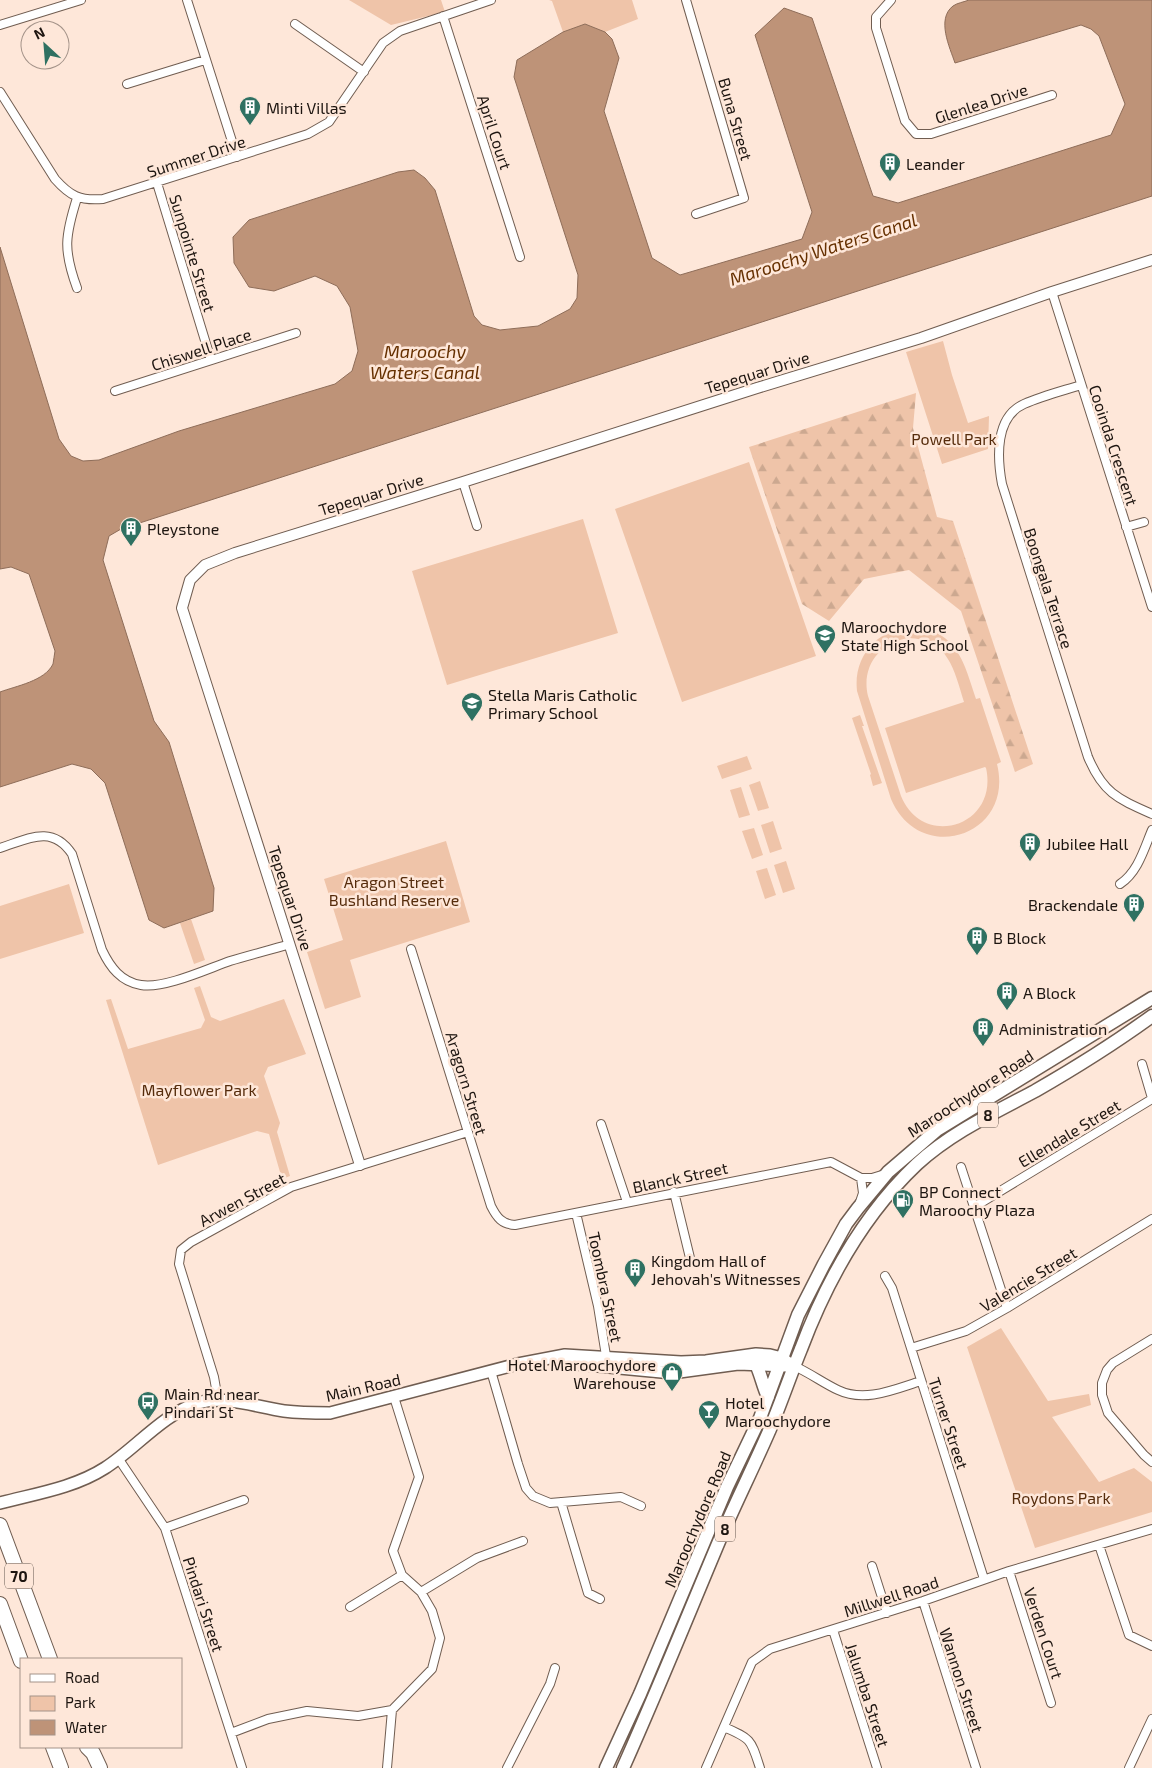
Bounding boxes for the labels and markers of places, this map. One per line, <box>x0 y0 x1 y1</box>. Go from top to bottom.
building icon: Minti Villas <box>238 95 262 126</box>
place label: Minti Villas <box>266 98 347 117</box>
building icon: Leander <box>878 151 902 182</box>
place label: Leander <box>906 154 966 173</box>
building icon: Pleystone <box>119 516 143 547</box>
place label: Pleystone <box>147 519 219 538</box>
place label: Maroochydore State High School <box>841 617 969 654</box>
school or university icon: Maroochydore State High School <box>813 623 837 654</box>
place label: Stella Maris Catholic Primary School <box>488 685 637 722</box>
school or university icon: Stella Maris Catholic Primary School <box>460 691 484 722</box>
building icon: Jubilee Hall <box>1018 831 1042 862</box>
place label: Jubilee Hall <box>1046 834 1128 853</box>
building icon: Brackendale <box>1122 892 1146 923</box>
place label: Brackendale <box>1028 895 1118 914</box>
building icon: B Block <box>965 925 989 956</box>
place label: B Block <box>993 928 1046 947</box>
building icon: A Block <box>995 980 1019 1011</box>
place label: A Block <box>1023 983 1076 1002</box>
building icon: Administration <box>971 1016 995 1047</box>
place label: Administration <box>999 1019 1107 1038</box>
place label: BP Connect Maroochy Plaza <box>919 1182 1035 1219</box>
fuel station icon: BP Connect Maroochy Plaza <box>891 1188 915 1219</box>
place label: Kingdom Hall of Jehovah's Witnesses <box>651 1251 801 1288</box>
building icon: Kingdom Hall of Jehovah's Witnesses <box>623 1257 647 1288</box>
place label: Hotel Maroochydore Warehouse <box>508 1355 656 1392</box>
shop icon: Hotel Maroochydore Warehouse <box>660 1361 684 1392</box>
place label: Main Rd near Pindari St <box>164 1384 260 1421</box>
bus stop icon: Main Rd near Pindari St <box>136 1390 160 1421</box>
place label: Hotel Maroochydore <box>725 1393 831 1430</box>
bar icon: Hotel Maroochydore <box>697 1399 721 1430</box>

